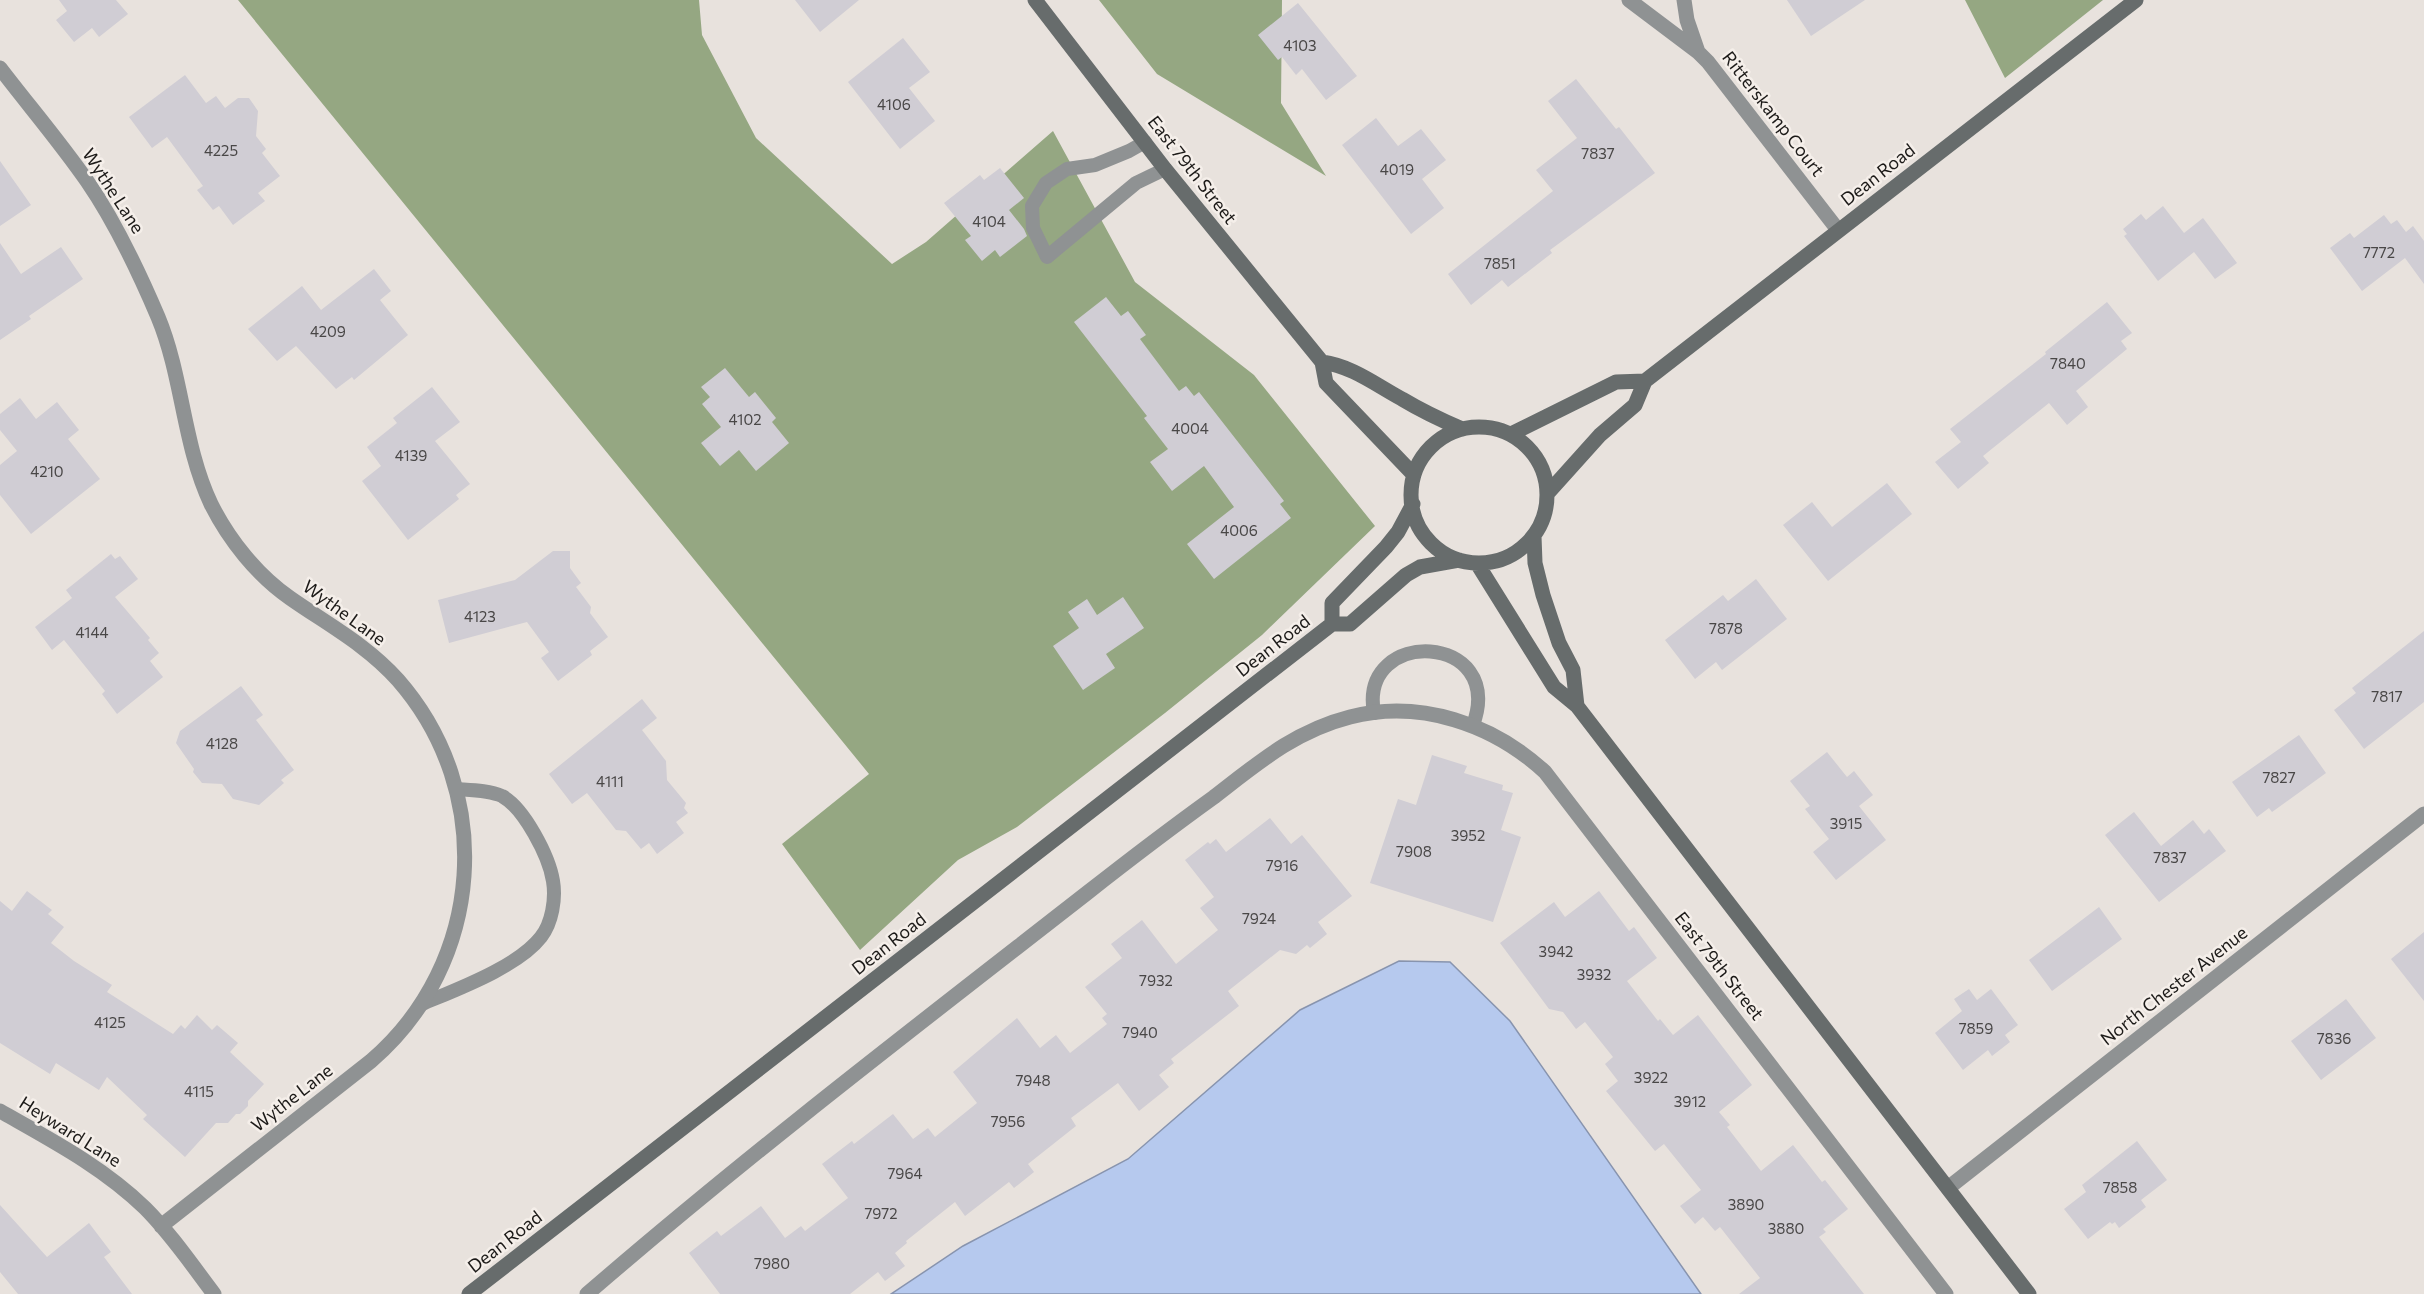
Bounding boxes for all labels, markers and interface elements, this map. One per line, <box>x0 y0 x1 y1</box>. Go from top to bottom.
house number: 4103 <box>1283 36 1317 54</box>
street label: Ritterskamp Court <box>1718 47 1829 180</box>
house number: 4106 <box>877 95 911 113</box>
street label: East 79th Street <box>1144 111 1242 228</box>
street label: Dean Road <box>1836 138 1919 210</box>
house number: 4225 <box>204 141 238 159</box>
street label: Wythe Lane <box>78 144 150 237</box>
house number: 7837 <box>1581 144 1615 162</box>
house number: 4019 <box>1380 160 1414 178</box>
house number: 4104 <box>972 212 1006 230</box>
house number: 7772 <box>2363 243 2395 261</box>
house number: 7851 <box>1484 254 1516 272</box>
house number: 4209 <box>310 322 346 340</box>
house number: 7840 <box>2050 354 2086 372</box>
house number: 4102 <box>728 410 762 428</box>
house number: 4004 <box>1171 419 1209 437</box>
house number: 4139 <box>395 446 427 464</box>
house number: 4210 <box>30 462 64 480</box>
house number: 4006 <box>1220 521 1258 539</box>
street label: Wythe Lane <box>299 575 390 650</box>
house number: 4123 <box>464 607 496 625</box>
street label: Dean Road <box>1231 609 1314 681</box>
house number: 7878 <box>1709 619 1743 637</box>
house number: 4144 <box>76 623 108 641</box>
house number: 7817 <box>2371 687 2403 705</box>
house number: 4128 <box>206 734 238 752</box>
house number: 7827 <box>2262 768 2296 786</box>
house number: 4111 <box>596 772 624 790</box>
house number: 3915 <box>1830 814 1862 832</box>
house number: 3952 <box>1451 826 1485 844</box>
house number: 7908 <box>1396 842 1432 860</box>
house number: 7837 <box>2153 848 2187 866</box>
house number: 7916 <box>1266 856 1298 874</box>
street label: Dean Road <box>847 907 930 979</box>
street label: East 79th Street <box>1671 907 1769 1024</box>
house number: 7924 <box>1242 909 1276 927</box>
street label: North Chester Avenue <box>2096 921 2251 1049</box>
house number: 3942 <box>1539 942 1573 960</box>
house number: 3932 <box>1577 965 1611 983</box>
house number: 7932 <box>1139 971 1173 989</box>
house number: 4125 <box>94 1013 126 1031</box>
house number: 7859 <box>1959 1019 1993 1037</box>
house number: 7940 <box>1122 1023 1158 1041</box>
house number: 7836 <box>2317 1029 2351 1047</box>
street label: Wythe Lane <box>246 1059 336 1136</box>
house number: 3922 <box>1634 1068 1668 1086</box>
house number: 7948 <box>1015 1071 1051 1089</box>
house number: 4115 <box>184 1082 214 1100</box>
street label: Heyward Lane <box>16 1091 126 1171</box>
house number: 3912 <box>1674 1092 1706 1110</box>
house number: 7956 <box>991 1112 1025 1130</box>
house number: 7964 <box>887 1164 923 1182</box>
house number: 7858 <box>2103 1178 2137 1196</box>
house number: 3890 <box>1728 1195 1764 1213</box>
house number: 7972 <box>864 1204 898 1222</box>
street label: Dean Road <box>463 1205 546 1277</box>
house number: 3880 <box>1768 1219 1804 1237</box>
house number: 7980 <box>754 1254 790 1272</box>

